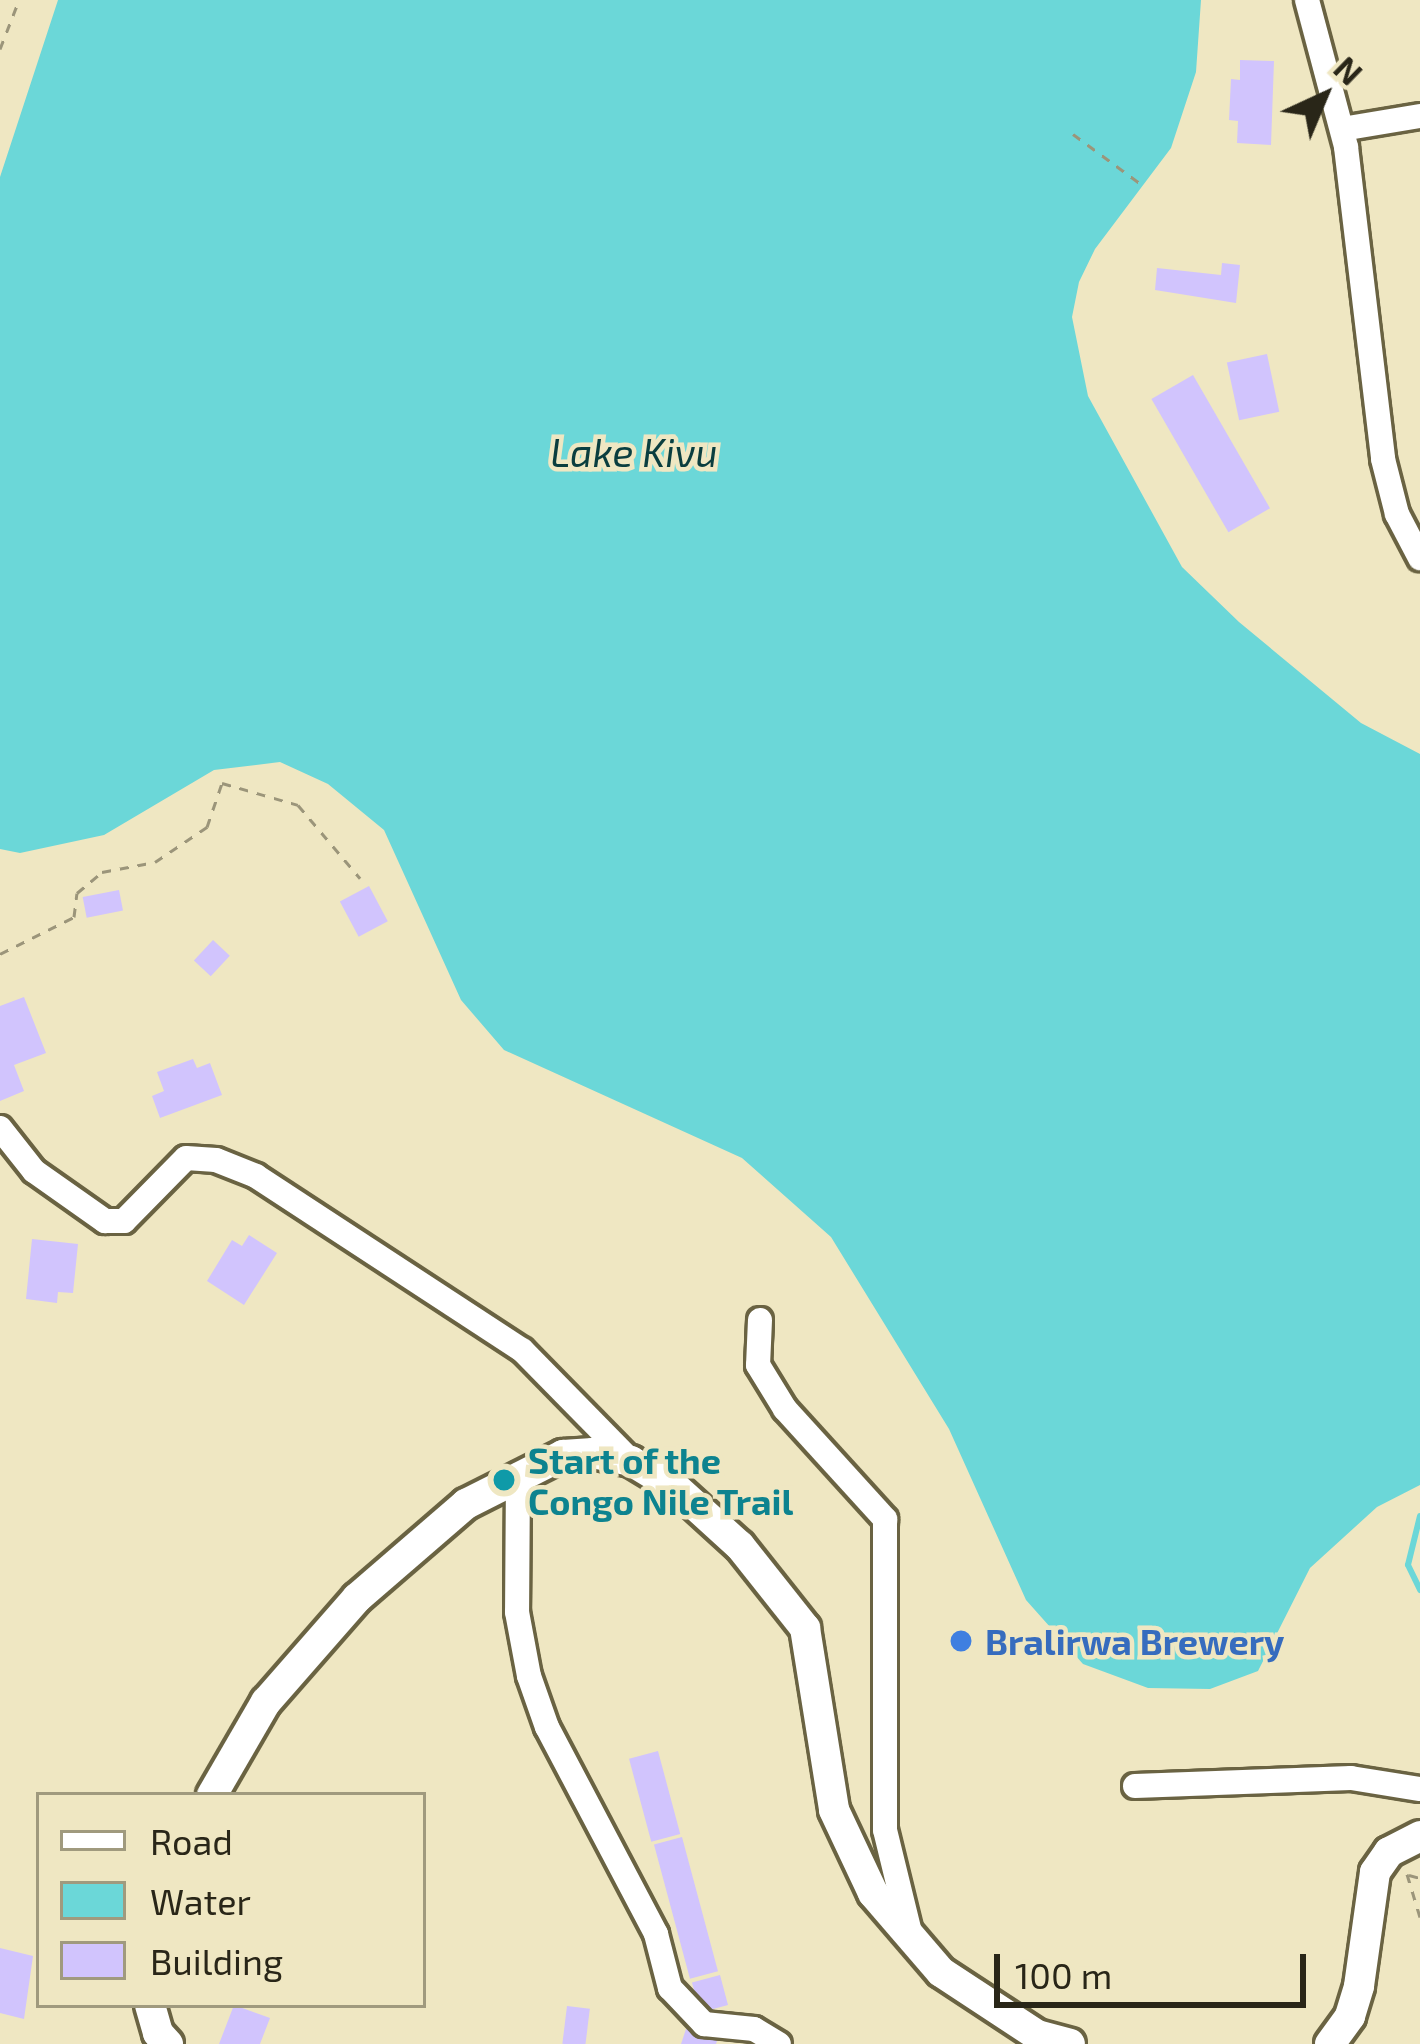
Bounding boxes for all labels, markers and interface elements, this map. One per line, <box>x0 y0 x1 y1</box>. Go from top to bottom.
north arrow <box>1264 36 1384 156</box>
text: N <box>1327 47 1371 93</box>
water label: Lake Kivu <box>550 429 718 475</box>
place label: Start of the Congo Nile Trail <box>528 1437 794 1522</box>
marker: Start of the Congo Nile Trail <box>491 1467 517 1493</box>
place label: Bralirwa Brewery <box>985 1619 1284 1663</box>
marker: Bralirwa Brewery <box>948 1628 974 1654</box>
legend <box>36 1792 426 2008</box>
text: Road <box>150 1819 233 1862</box>
text: Water <box>150 1879 251 1922</box>
scale bar <box>1000 1930 1312 2004</box>
text: Building <box>150 1939 283 1982</box>
text: 100 m <box>1015 1953 1112 1996</box>

